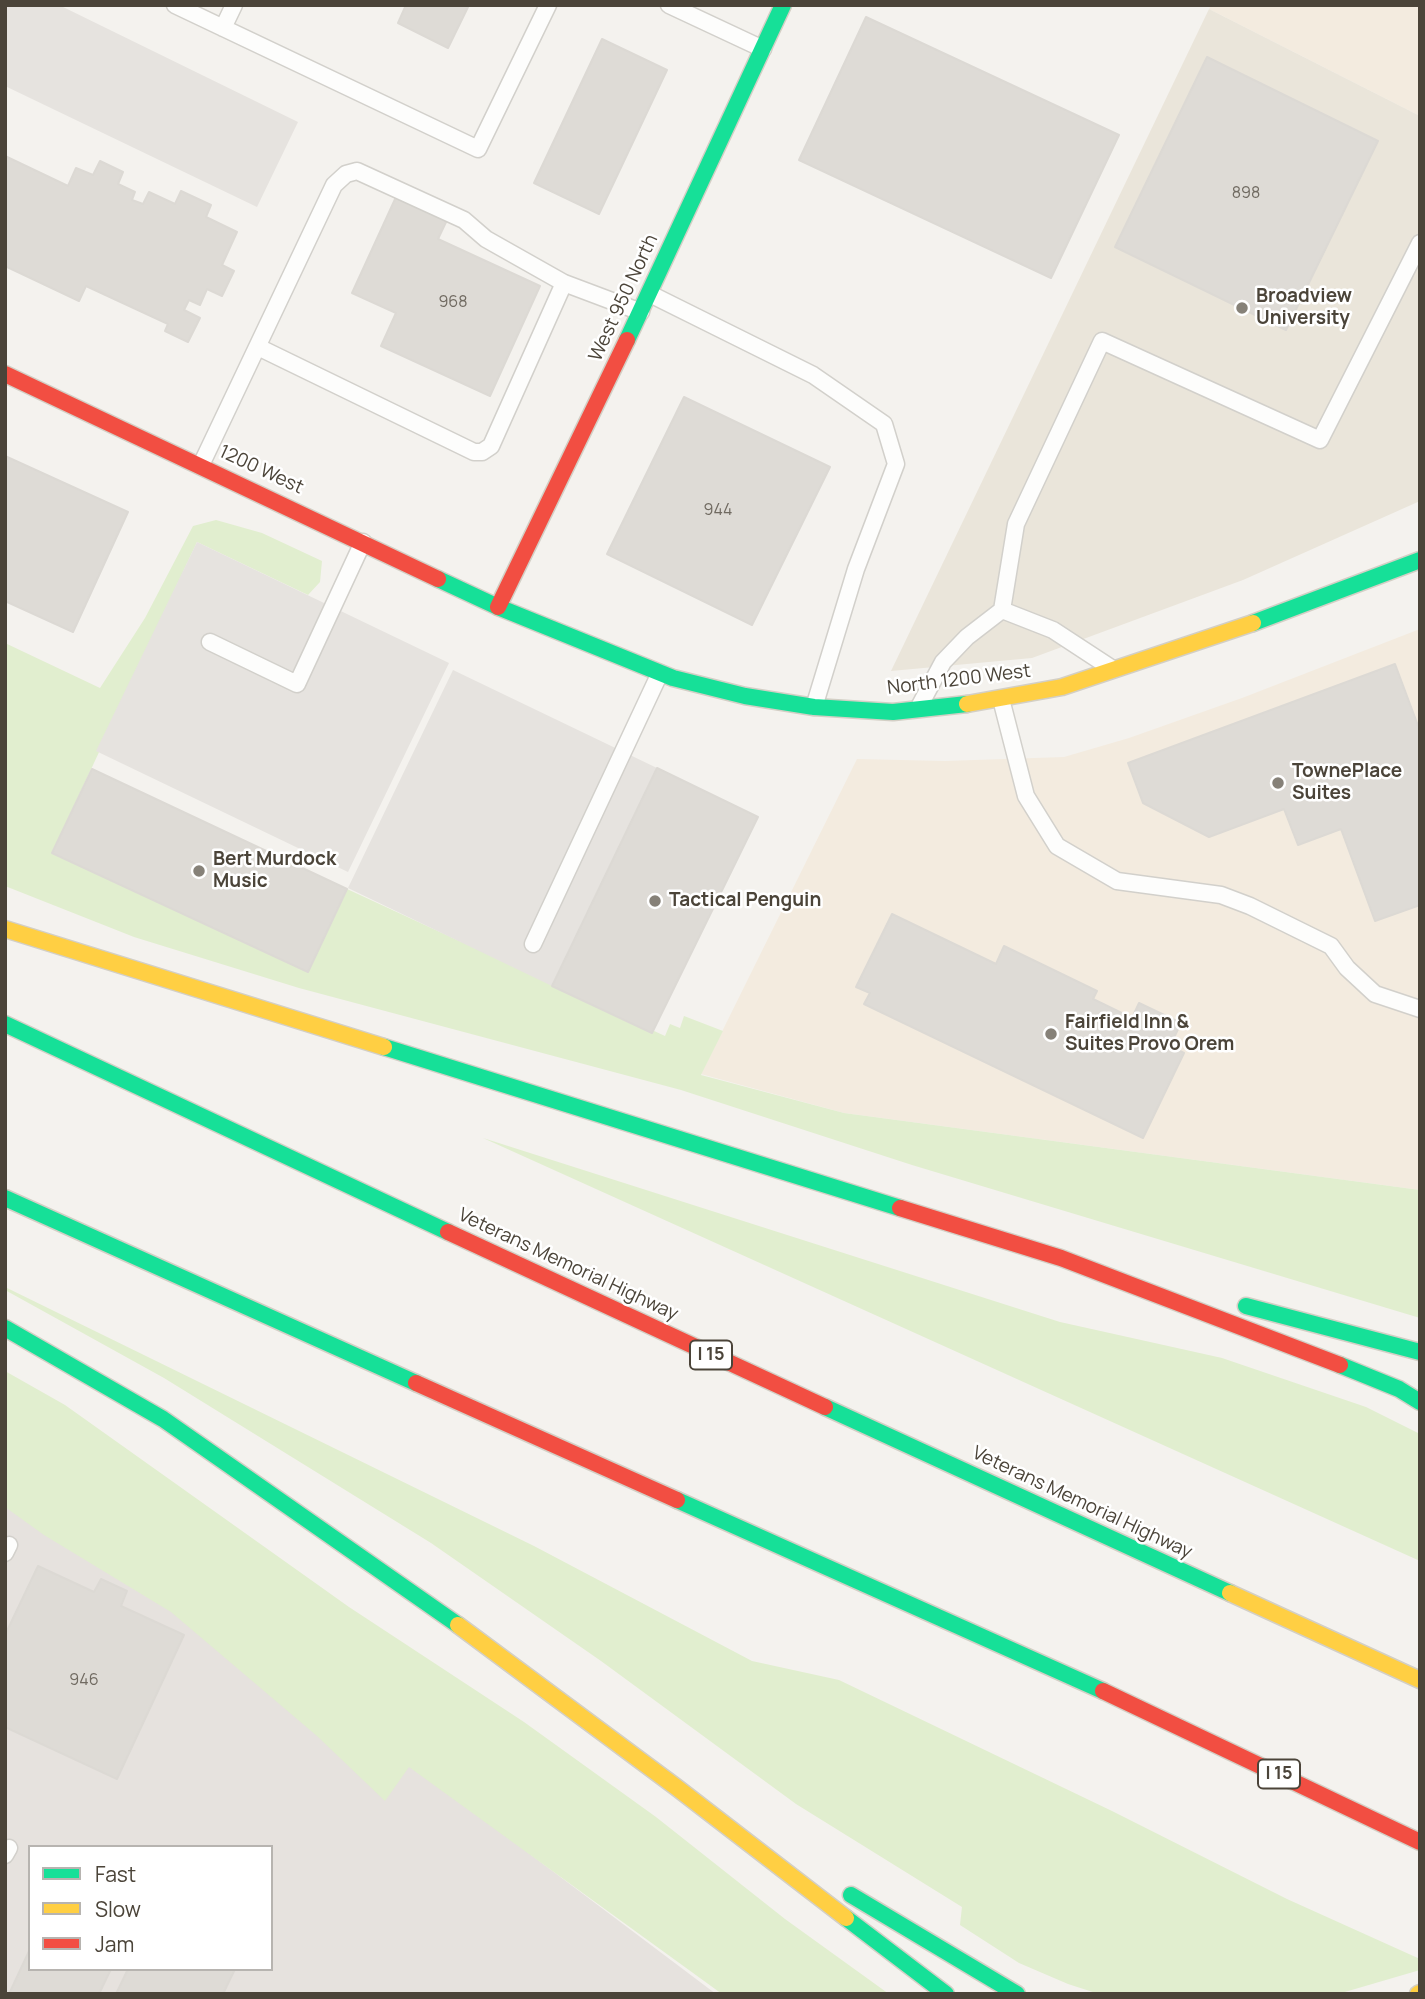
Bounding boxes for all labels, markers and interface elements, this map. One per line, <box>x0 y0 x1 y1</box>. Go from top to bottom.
house number: 898 <box>1232 184 1260 204</box>
street label: West 950 North <box>585 231 663 365</box>
place label: Broadview University <box>1256 286 1352 330</box>
house number: 968 <box>438 293 468 313</box>
marker: Broadview University <box>1234 300 1250 316</box>
street label: 1200 West <box>215 441 307 499</box>
house number: 944 <box>704 501 732 521</box>
street label: North 1200 West <box>886 660 1032 700</box>
place label: TownePlace Suites <box>1292 761 1402 805</box>
marker: TownePlace Suites <box>1270 775 1286 791</box>
place label: Bert Murdock Music <box>213 849 336 893</box>
marker: Bert Murdock Music <box>191 863 207 879</box>
place label: Tactical Penguin <box>669 890 821 912</box>
marker: Tactical Penguin <box>647 893 663 909</box>
place label: Fairfield Inn & Suites Provo Orem <box>1065 1012 1234 1056</box>
marker: Fairfield Inn & Suites Provo Orem <box>1043 1026 1059 1042</box>
street label: Veterans Memorial Highway <box>454 1204 682 1326</box>
road number: I 15 <box>690 1340 732 1370</box>
street label: Veterans Memorial Highway <box>968 1442 1196 1564</box>
house number: 946 <box>69 1671 99 1691</box>
road number: I 15 <box>1258 1759 1300 1788</box>
legend <box>28 1845 273 1971</box>
text: Fast <box>95 1860 136 1888</box>
text: Slow <box>95 1895 141 1923</box>
text: Jam <box>95 1930 134 1958</box>

